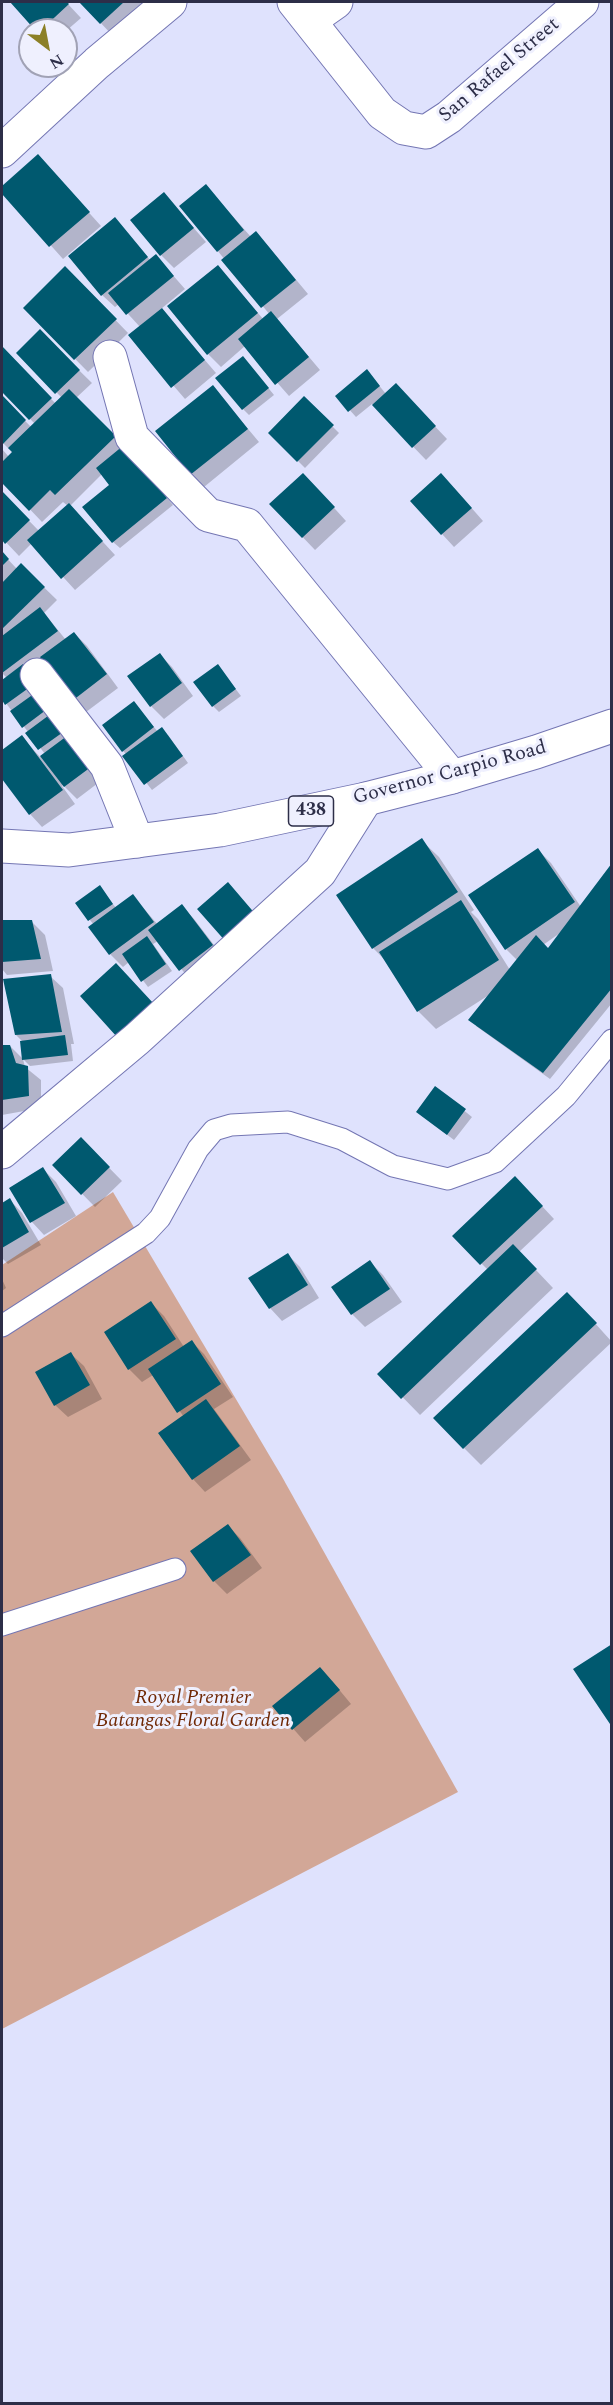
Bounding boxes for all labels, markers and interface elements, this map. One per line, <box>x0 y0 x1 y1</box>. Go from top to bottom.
street label: San Rafael Street <box>435 14 565 128</box>
north arrow <box>18 18 78 78</box>
text: N <box>45 48 68 75</box>
street label: Governor Carpio Road <box>351 737 549 811</box>
road number: 438 <box>288 796 334 826</box>
park label: Royal Premier Batangas Floral Garden <box>96 1687 290 1734</box>

